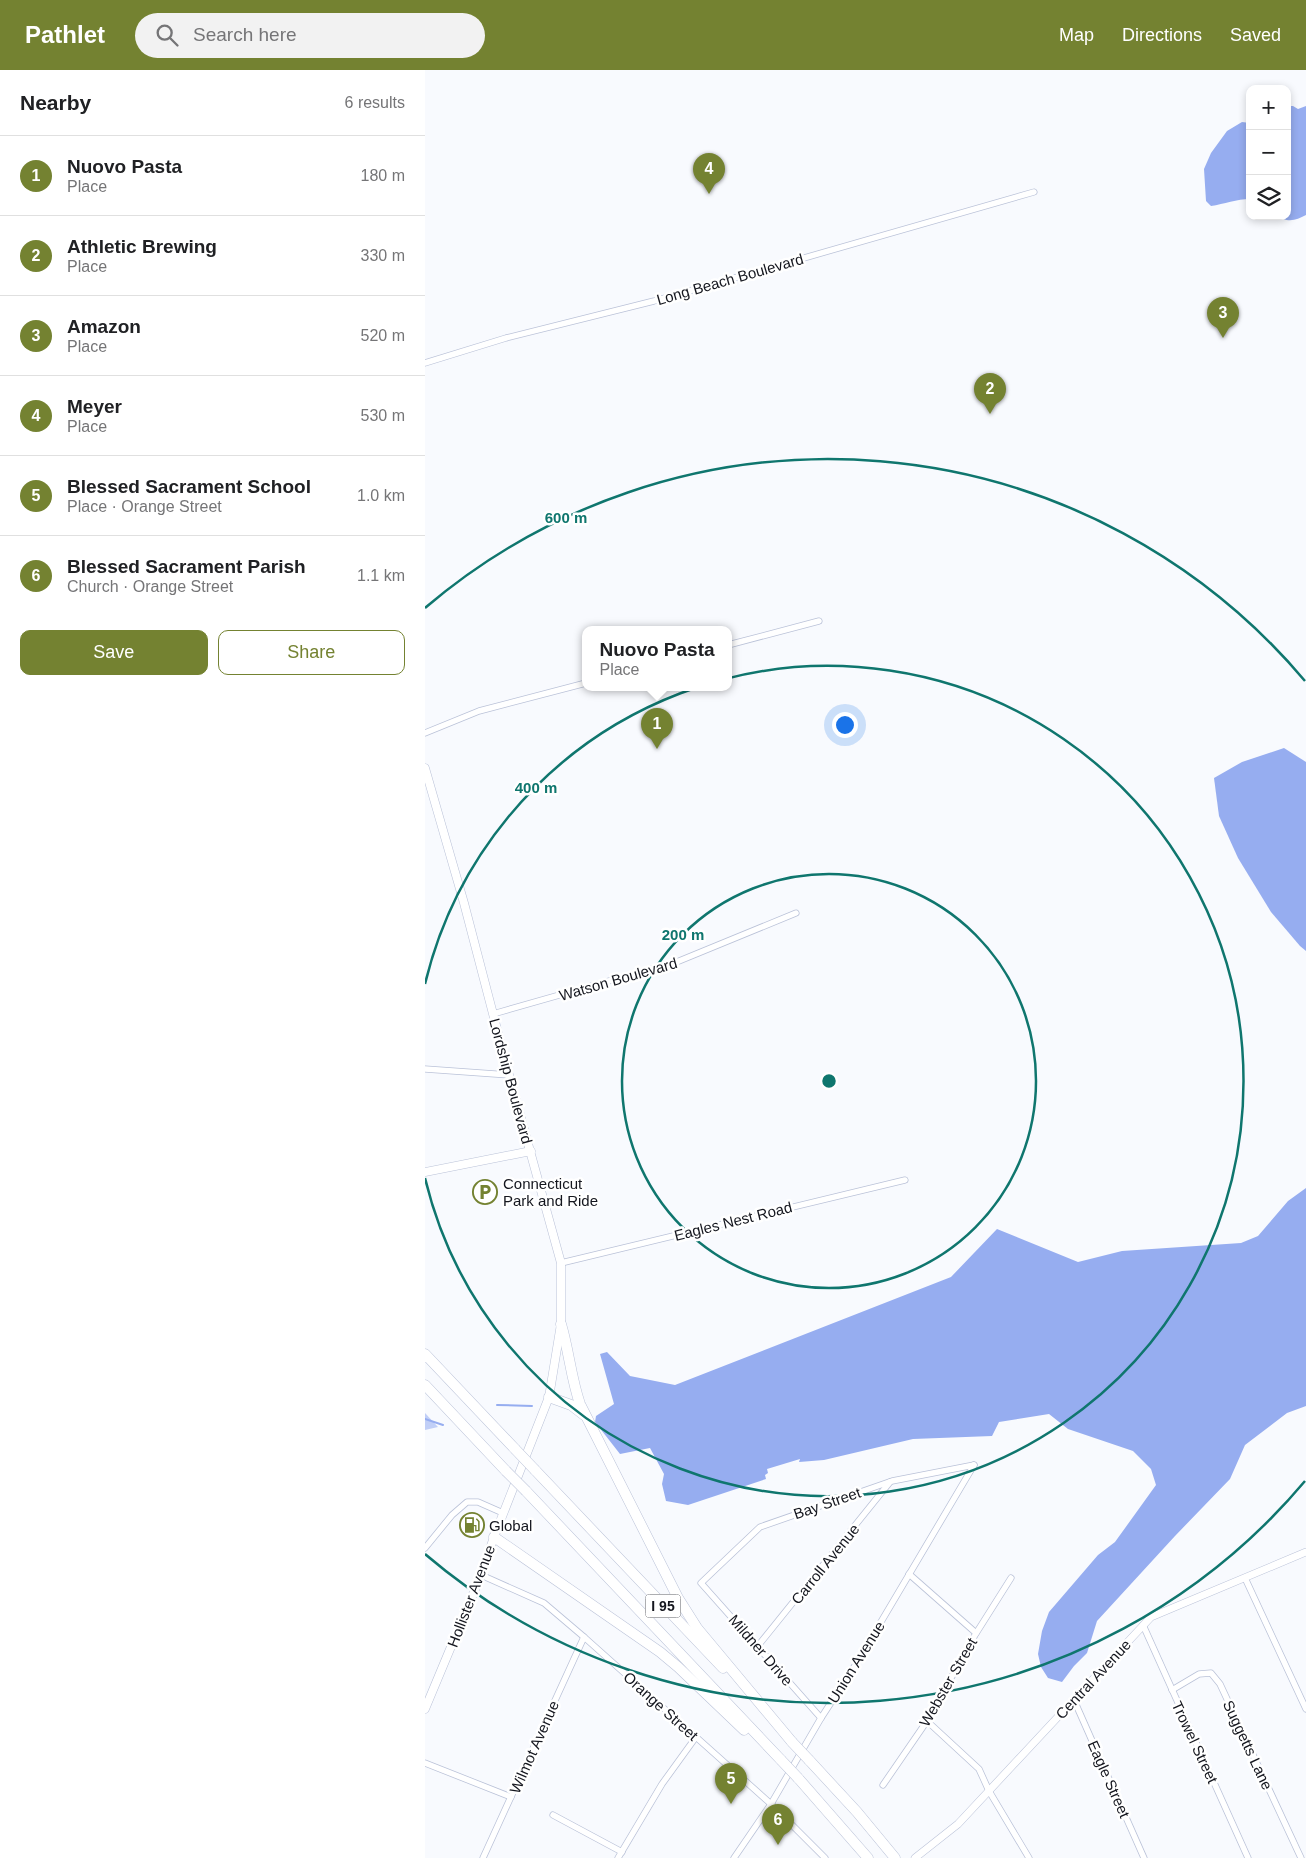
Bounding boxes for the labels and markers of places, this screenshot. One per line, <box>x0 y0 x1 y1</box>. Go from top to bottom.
pin: 4 <box>693 153 725 194</box>
pin: 3 <box>1207 297 1239 338</box>
pin: 2 <box>974 373 1006 414</box>
pin: 1 <box>641 708 673 749</box>
centre of rings <box>820 1072 838 1090</box>
place label: Connecticut Park and Ride <box>503 1175 598 1209</box>
parking icon: Connecticut Park and Ride <box>472 1179 498 1205</box>
fuel station icon: Global <box>459 1512 485 1538</box>
place label: Global <box>489 1517 532 1534</box>
pin: 5 <box>715 1763 747 1804</box>
pin: 6 <box>762 1804 794 1845</box>

